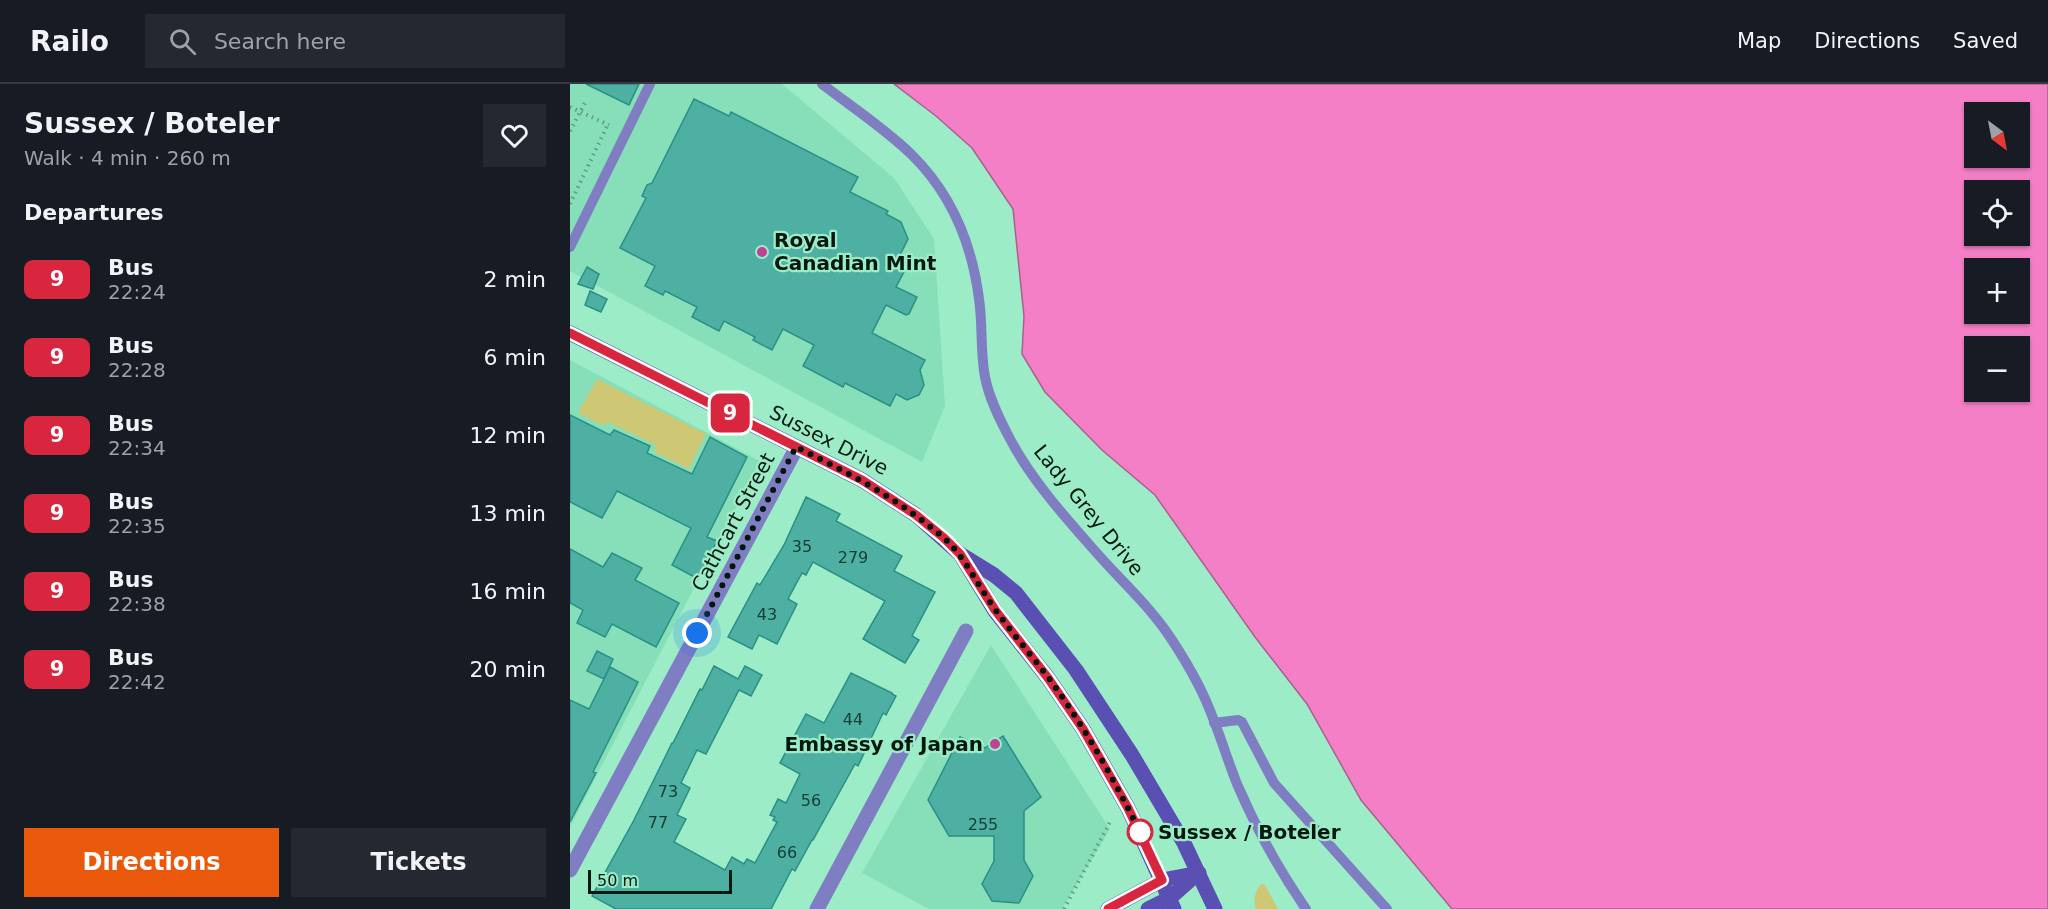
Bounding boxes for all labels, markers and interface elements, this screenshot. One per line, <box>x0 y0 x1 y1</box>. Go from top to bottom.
search box <box>145 14 565 68</box>
text: Railo <box>30 25 109 58</box>
icon: search <box>166 25 199 58</box>
text: Search here <box>214 29 346 54</box>
text: Map <box>1737 29 1781 53</box>
text: Directions <box>1814 29 1920 53</box>
text: Saved <box>1953 29 2018 53</box>
north arrow <box>1964 102 2030 168</box>
map controls <box>1964 102 2030 402</box>
button: heart <box>483 104 546 167</box>
text: Sussex / Boteler <box>24 107 280 140</box>
text: Walk · 4 min · 260 m <box>24 146 231 170</box>
button: locate <box>1964 180 2030 246</box>
text: Departures <box>24 200 164 225</box>
place label: Royal Canadian Mint <box>774 228 937 275</box>
marker: Royal Canadian Mint <box>755 245 769 259</box>
text: Bus <box>108 255 154 280</box>
button: + <box>1964 258 2030 324</box>
text: 9 <box>50 267 64 291</box>
text: 2 min <box>484 267 546 292</box>
text: 22:24 <box>108 280 166 304</box>
text: Bus <box>108 333 154 358</box>
button: − <box>1964 336 2030 402</box>
text: 9 <box>50 345 64 369</box>
text: 6 min <box>484 345 546 370</box>
text: 22:28 <box>108 358 166 382</box>
line badge: 9 <box>710 394 750 432</box>
street label: Sussex Drive <box>766 400 892 480</box>
text: 9 <box>723 401 737 425</box>
text: Bus <box>108 411 154 436</box>
text: 9 <box>50 423 64 447</box>
text: 12 min <box>470 423 546 448</box>
text: 22:34 <box>108 436 166 460</box>
street label: Lady Grey Drive <box>1029 440 1149 580</box>
street label: Cathcart Street <box>686 449 780 595</box>
text: Bus <box>108 489 154 514</box>
text: 9 <box>50 501 64 525</box>
text: 13 min <box>470 501 546 526</box>
text: 22:35 <box>108 514 166 538</box>
house number: 35 <box>792 537 812 556</box>
house number: 279 <box>838 548 868 567</box>
text: Bus <box>108 567 154 592</box>
text: 9 <box>50 579 64 603</box>
text: 16 min <box>470 579 546 604</box>
text: 22:38 <box>108 592 166 616</box>
house number: 43 <box>757 605 777 624</box>
your location <box>682 618 712 648</box>
text: Bus <box>108 645 154 670</box>
text: 9 <box>50 657 64 681</box>
text: 20 min <box>470 657 546 682</box>
text: 22:42 <box>108 670 166 694</box>
house number: 44 <box>843 710 863 729</box>
place label: Embassy of Japan <box>784 732 983 756</box>
marker: Embassy of Japan <box>988 737 1002 751</box>
house number: 73 <box>658 782 678 801</box>
house number: 56 <box>801 791 821 810</box>
house number: 77 <box>648 813 668 832</box>
house number: 255 <box>968 815 998 834</box>
marker: Sussex / Boteler <box>1127 819 1153 845</box>
place label: Sussex / Boteler <box>1158 820 1341 844</box>
button: Directions <box>24 828 279 897</box>
button: Tickets <box>291 828 546 897</box>
house number: 66 <box>777 843 797 862</box>
scale bar <box>588 867 732 894</box>
text: 50 m <box>597 871 638 890</box>

